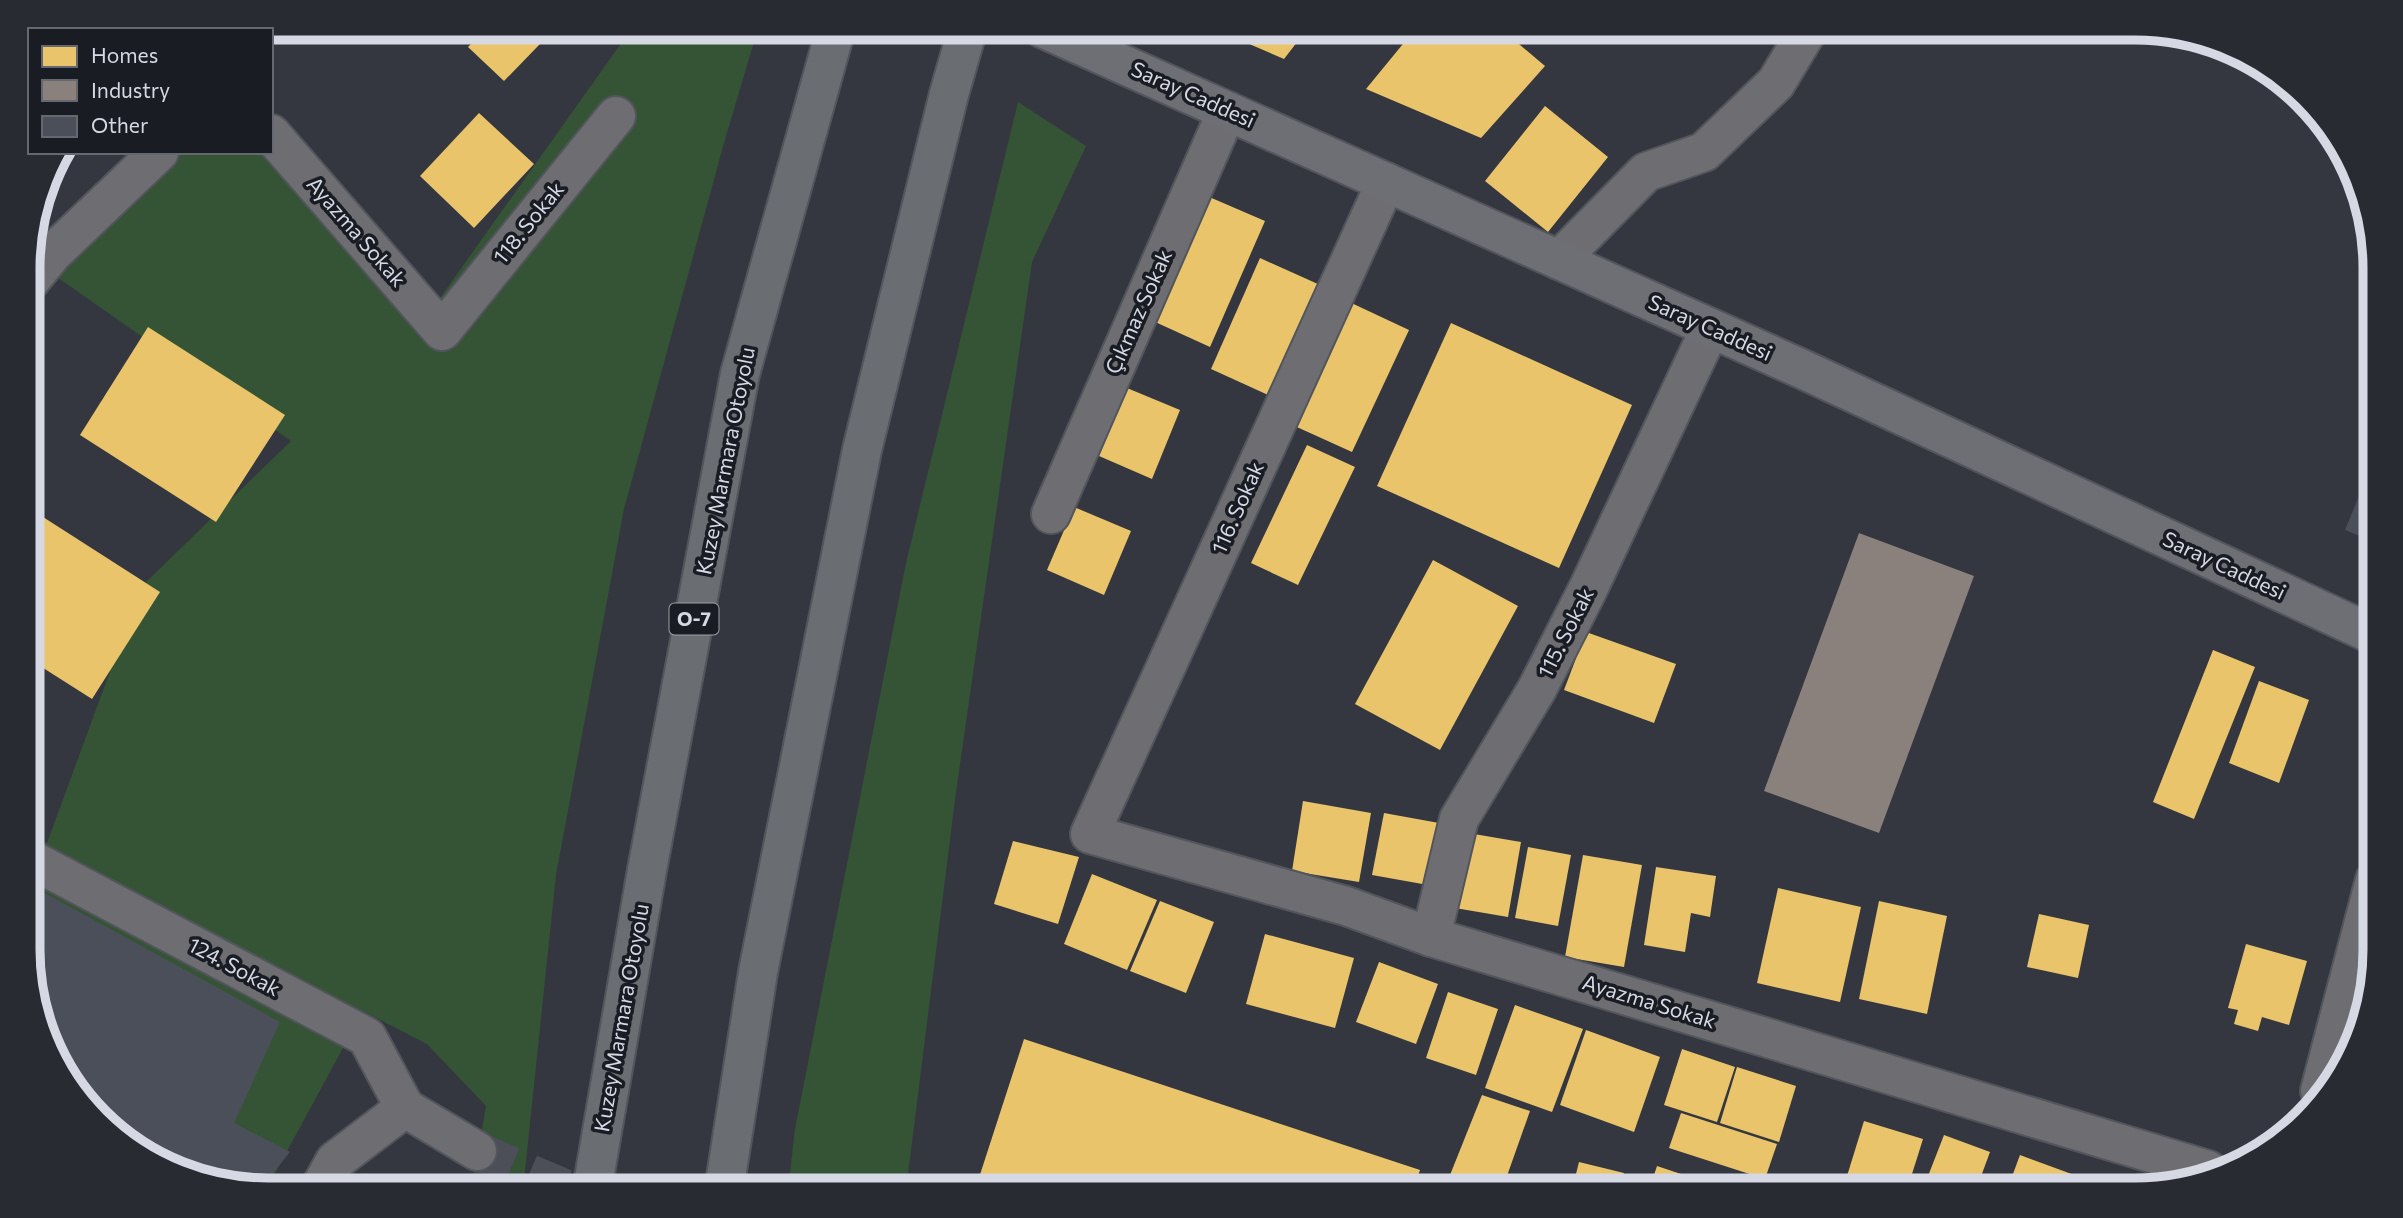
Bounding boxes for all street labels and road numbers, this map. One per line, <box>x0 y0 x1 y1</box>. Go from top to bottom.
street label: Saray Caddesi <box>1128 55 1259 132</box>
street label: Ayazma Sokak <box>303 171 412 291</box>
street label: 118. Sokak <box>487 176 568 268</box>
street label: Çıkmaz Sokak <box>1099 245 1176 377</box>
street label: Saray Caddesi <box>1645 288 1776 365</box>
street label: Kuzey Marmara Otoyolu <box>690 345 759 577</box>
street label: 116. Sokak <box>1205 458 1268 557</box>
street label: Saray Caddesi <box>2159 525 2290 604</box>
street label: 115. Sokak <box>1531 583 1598 681</box>
road number: O-7 <box>670 604 718 634</box>
street label: Kuzey Marmara Otoyolu <box>588 902 653 1134</box>
street label: 124. Sokak <box>185 931 285 1000</box>
street label: Ayazma Sokak <box>1580 968 1719 1033</box>

